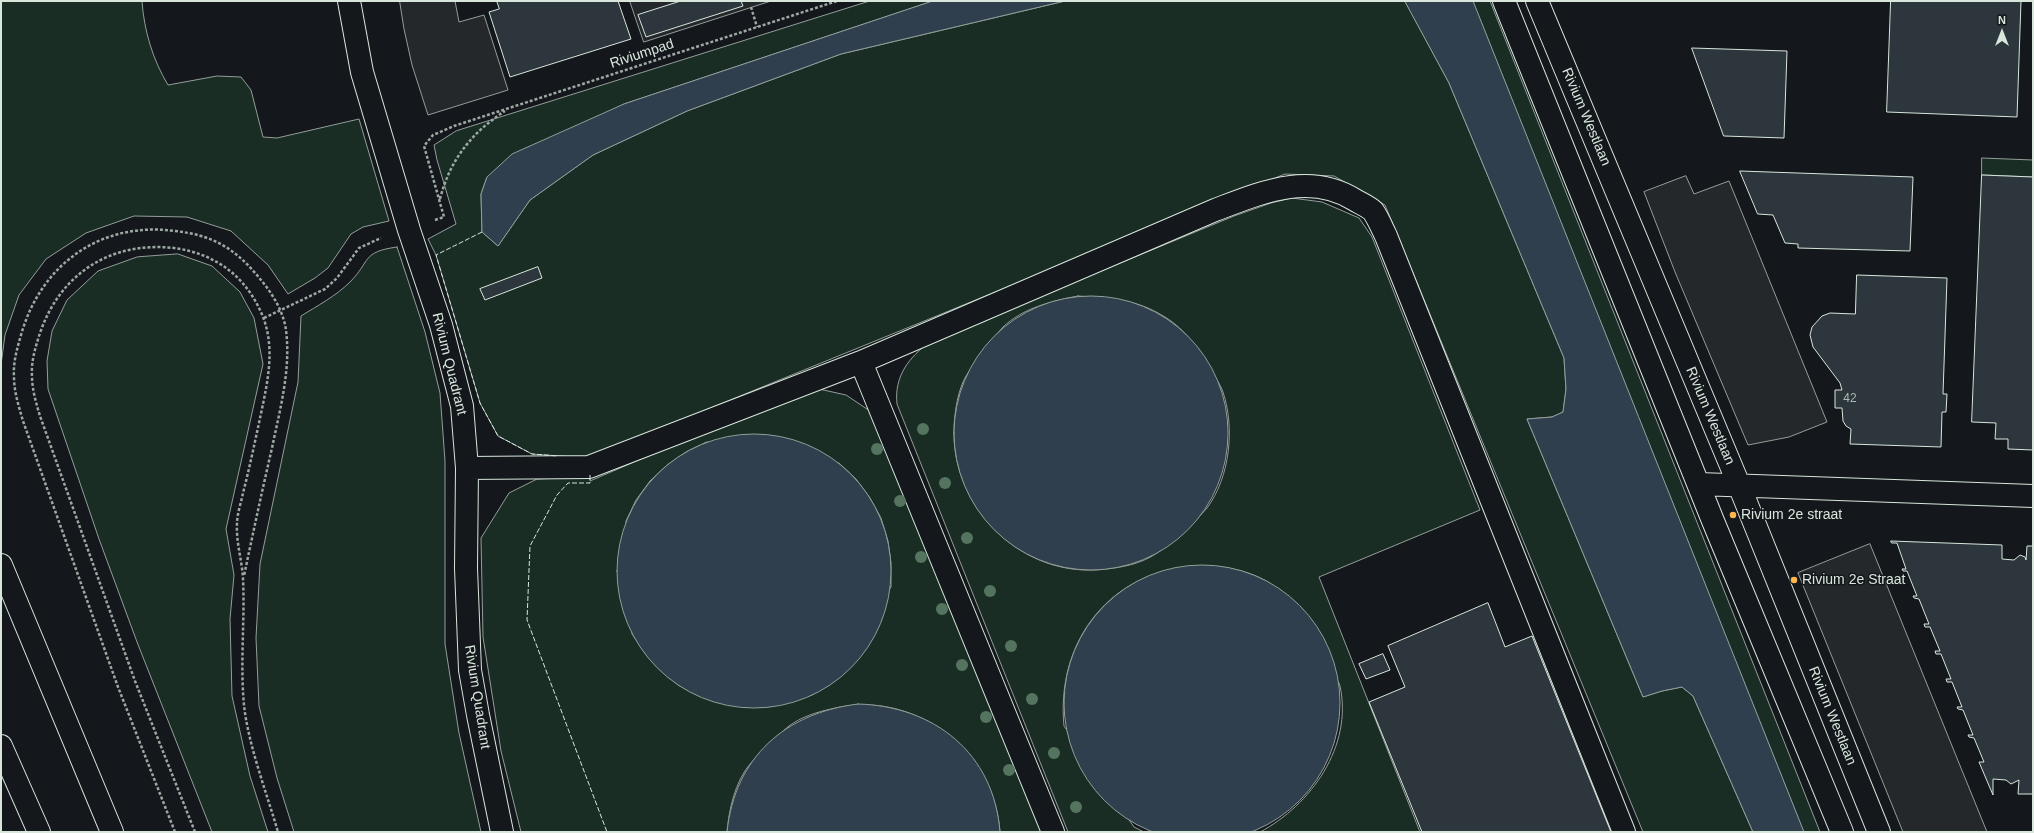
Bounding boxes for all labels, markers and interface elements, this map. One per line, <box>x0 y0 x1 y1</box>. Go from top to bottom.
north arrow <box>1982 12 2022 52</box>
text: N <box>1998 14 2006 26</box>
street label: Riviumpad <box>608 36 676 72</box>
street label: Rivium Westlaan <box>1558 65 1614 169</box>
street label: Rivium Quadrant <box>428 311 470 417</box>
street label: Rivium Westlaan <box>1682 364 1738 468</box>
house number: 42 <box>1843 392 1857 406</box>
place label: Rivium 2e straat <box>1741 507 1842 523</box>
marker: Rivium 2e straat <box>1728 510 1738 520</box>
place label: Rivium 2e Straat <box>1802 572 1905 588</box>
marker: Rivium 2e Straat <box>1789 575 1799 585</box>
street label: Rivium Quadrant <box>460 644 494 750</box>
street label: Rivium Westlaan <box>1805 664 1859 768</box>

